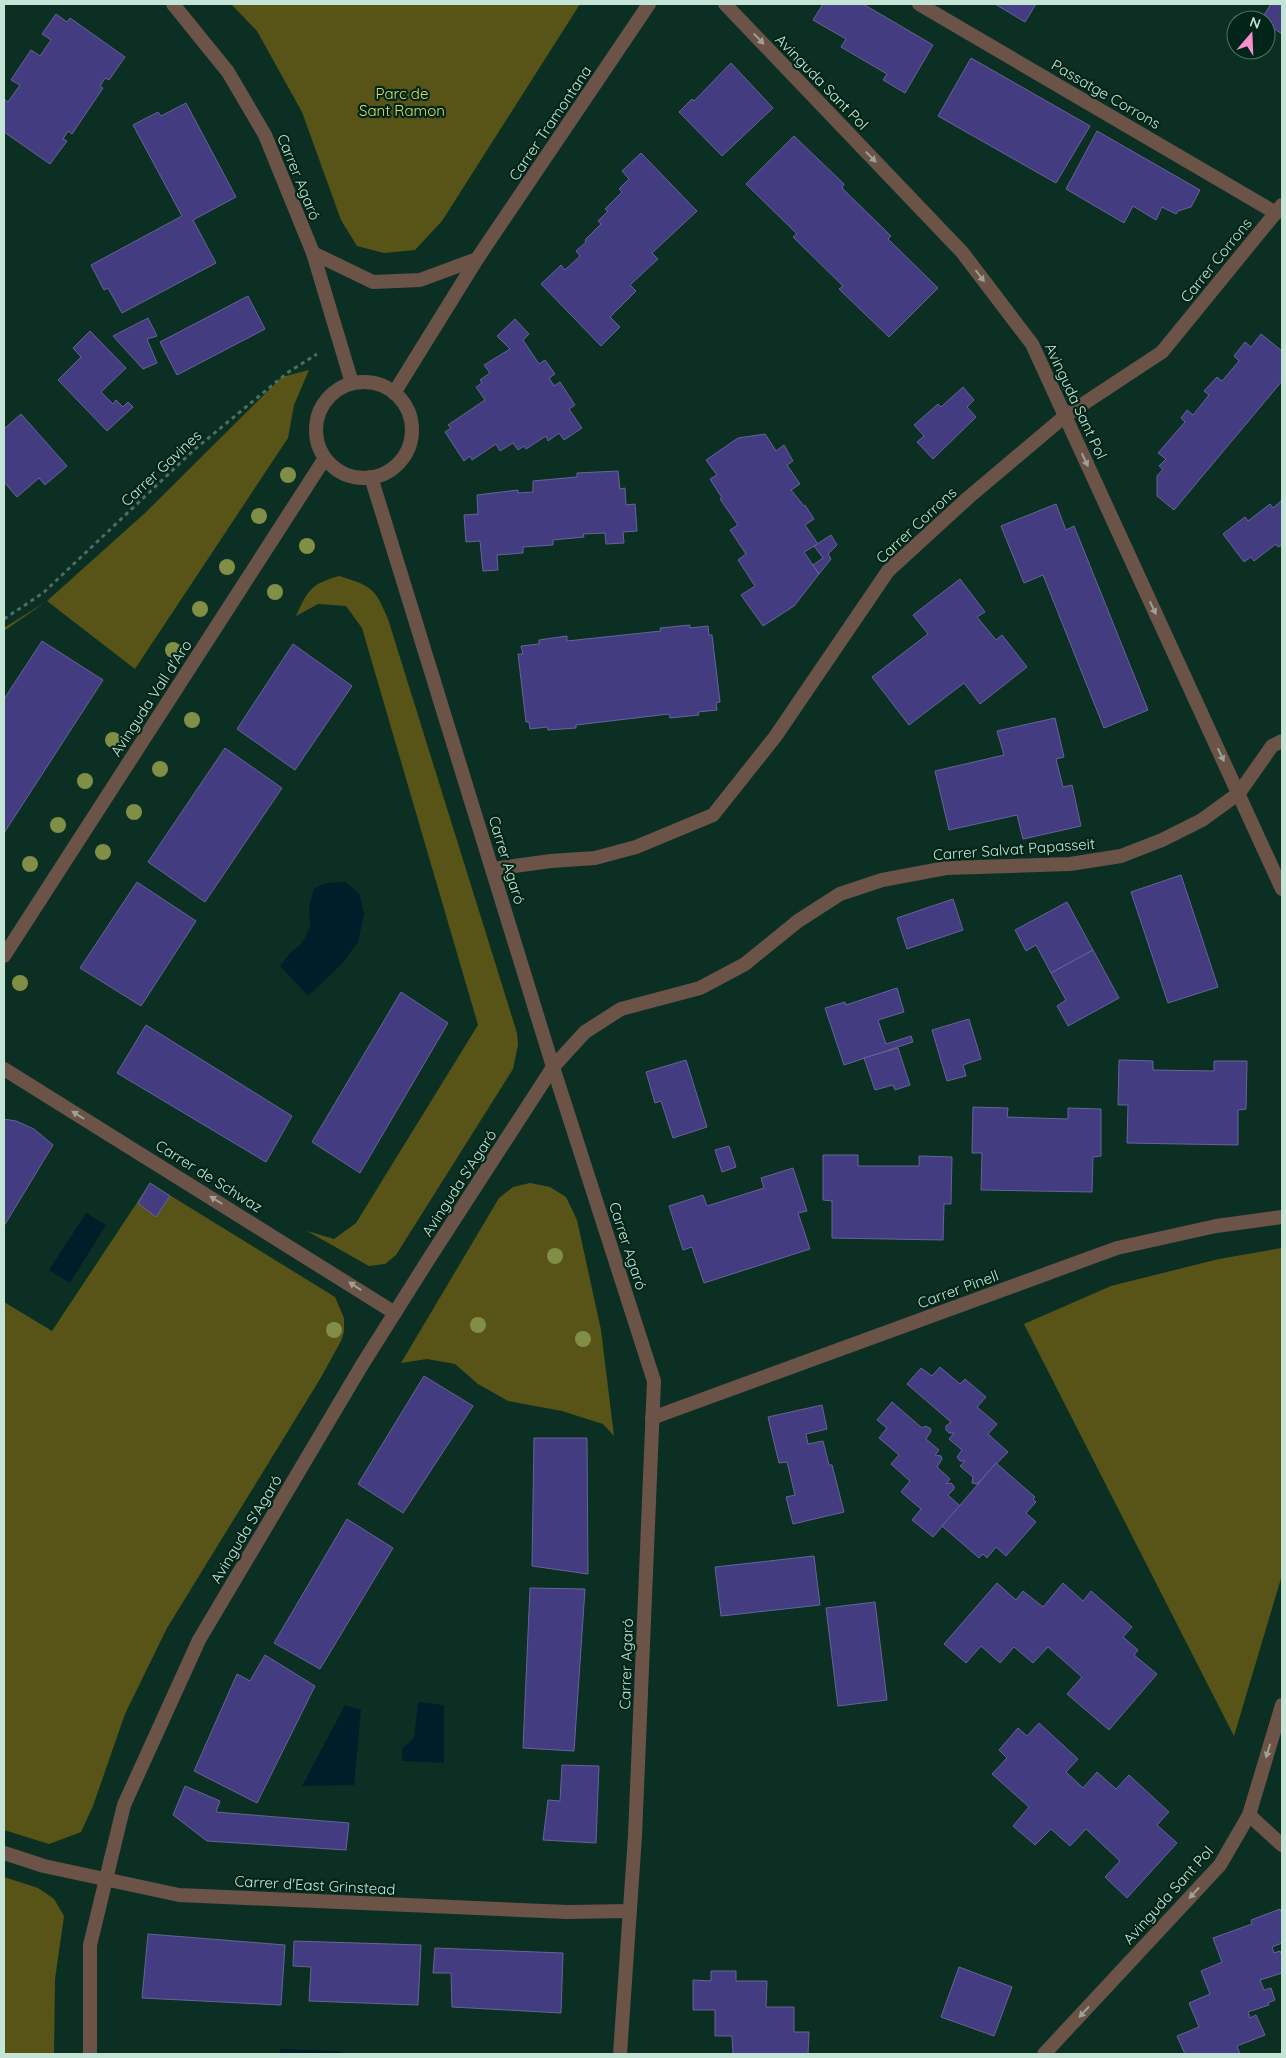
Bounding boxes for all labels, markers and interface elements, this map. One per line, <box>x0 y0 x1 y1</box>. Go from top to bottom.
north arrow <box>1226 10 1276 60</box>
text: N <box>1247 13 1263 33</box>
street label: Avinguda Sant Pol <box>771 30 873 134</box>
one-way arrow <box>753 33 765 45</box>
street label: Passatge Corrons <box>1048 55 1164 133</box>
street label: Carrer Tramontana <box>504 62 596 184</box>
park label: Parc de Sant Ramon <box>359 84 445 120</box>
street label: Carrer Agaró <box>273 131 325 223</box>
one-way arrow <box>865 150 877 162</box>
street label: Carrer Corrons <box>1176 214 1256 306</box>
one-way arrow <box>975 269 986 282</box>
street label: Avinguda Sant Pol <box>1041 340 1111 462</box>
street label: Carrer Gavines <box>117 426 205 510</box>
one-way arrow <box>1081 453 1089 467</box>
street label: Carrer Corrons <box>872 483 960 567</box>
one-way arrow <box>1149 600 1158 615</box>
street label: Avinguda Vall d'Aro <box>106 636 196 760</box>
one-way arrow <box>1218 748 1226 762</box>
street label: Carrer Agaró <box>485 814 529 906</box>
street label: Carrer Salvat Papasseit <box>932 834 1096 864</box>
one-way arrow <box>72 1110 85 1120</box>
street label: Avinguda S'Agaró <box>417 1126 501 1240</box>
street label: Carrer de Schwaz <box>152 1135 266 1217</box>
one-way arrow <box>210 1196 223 1205</box>
street label: Carrer Agaró <box>605 1200 651 1292</box>
street label: Carrer Pinell <box>915 1266 1001 1312</box>
one-way arrow <box>348 1281 361 1291</box>
street label: Avinguda S'Agaró <box>206 1471 286 1587</box>
street label: Carrer Agaró <box>615 1618 637 1710</box>
one-way arrow <box>1264 1744 1272 1759</box>
street label: Avinguda Sant Pol <box>1119 1842 1217 1948</box>
street label: Carrer d'East Grinstead <box>234 1871 396 1899</box>
one-way arrow <box>1188 1887 1200 1899</box>
one-way arrow <box>1078 2006 1090 2018</box>

